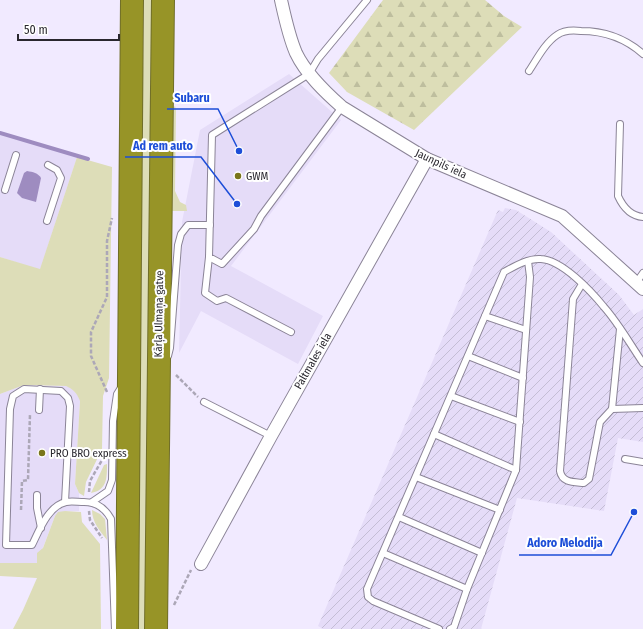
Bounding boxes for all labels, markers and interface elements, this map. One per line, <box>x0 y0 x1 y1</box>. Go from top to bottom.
scale bar <box>18 16 119 42</box>
text: 50 m <box>24 23 48 37</box>
callout: Subaru <box>167 85 218 109</box>
text: Subaru <box>174 91 210 105</box>
callout: Ad rem auto <box>125 133 201 157</box>
text: Ad rem auto <box>132 139 194 153</box>
street label: Jaunpils iela <box>413 146 469 182</box>
place label: GWM <box>246 170 269 183</box>
marker: GWM <box>233 171 243 181</box>
street label: Kārļa Ulmaņa gatve <box>152 270 167 358</box>
street label: Paltmales iela <box>292 331 334 391</box>
place label: PRO BRO express <box>50 447 127 460</box>
marker: PRO BRO express <box>37 448 47 458</box>
callout: Adoro Melodija <box>519 531 611 555</box>
text: Adoro Melodija <box>526 536 603 550</box>

